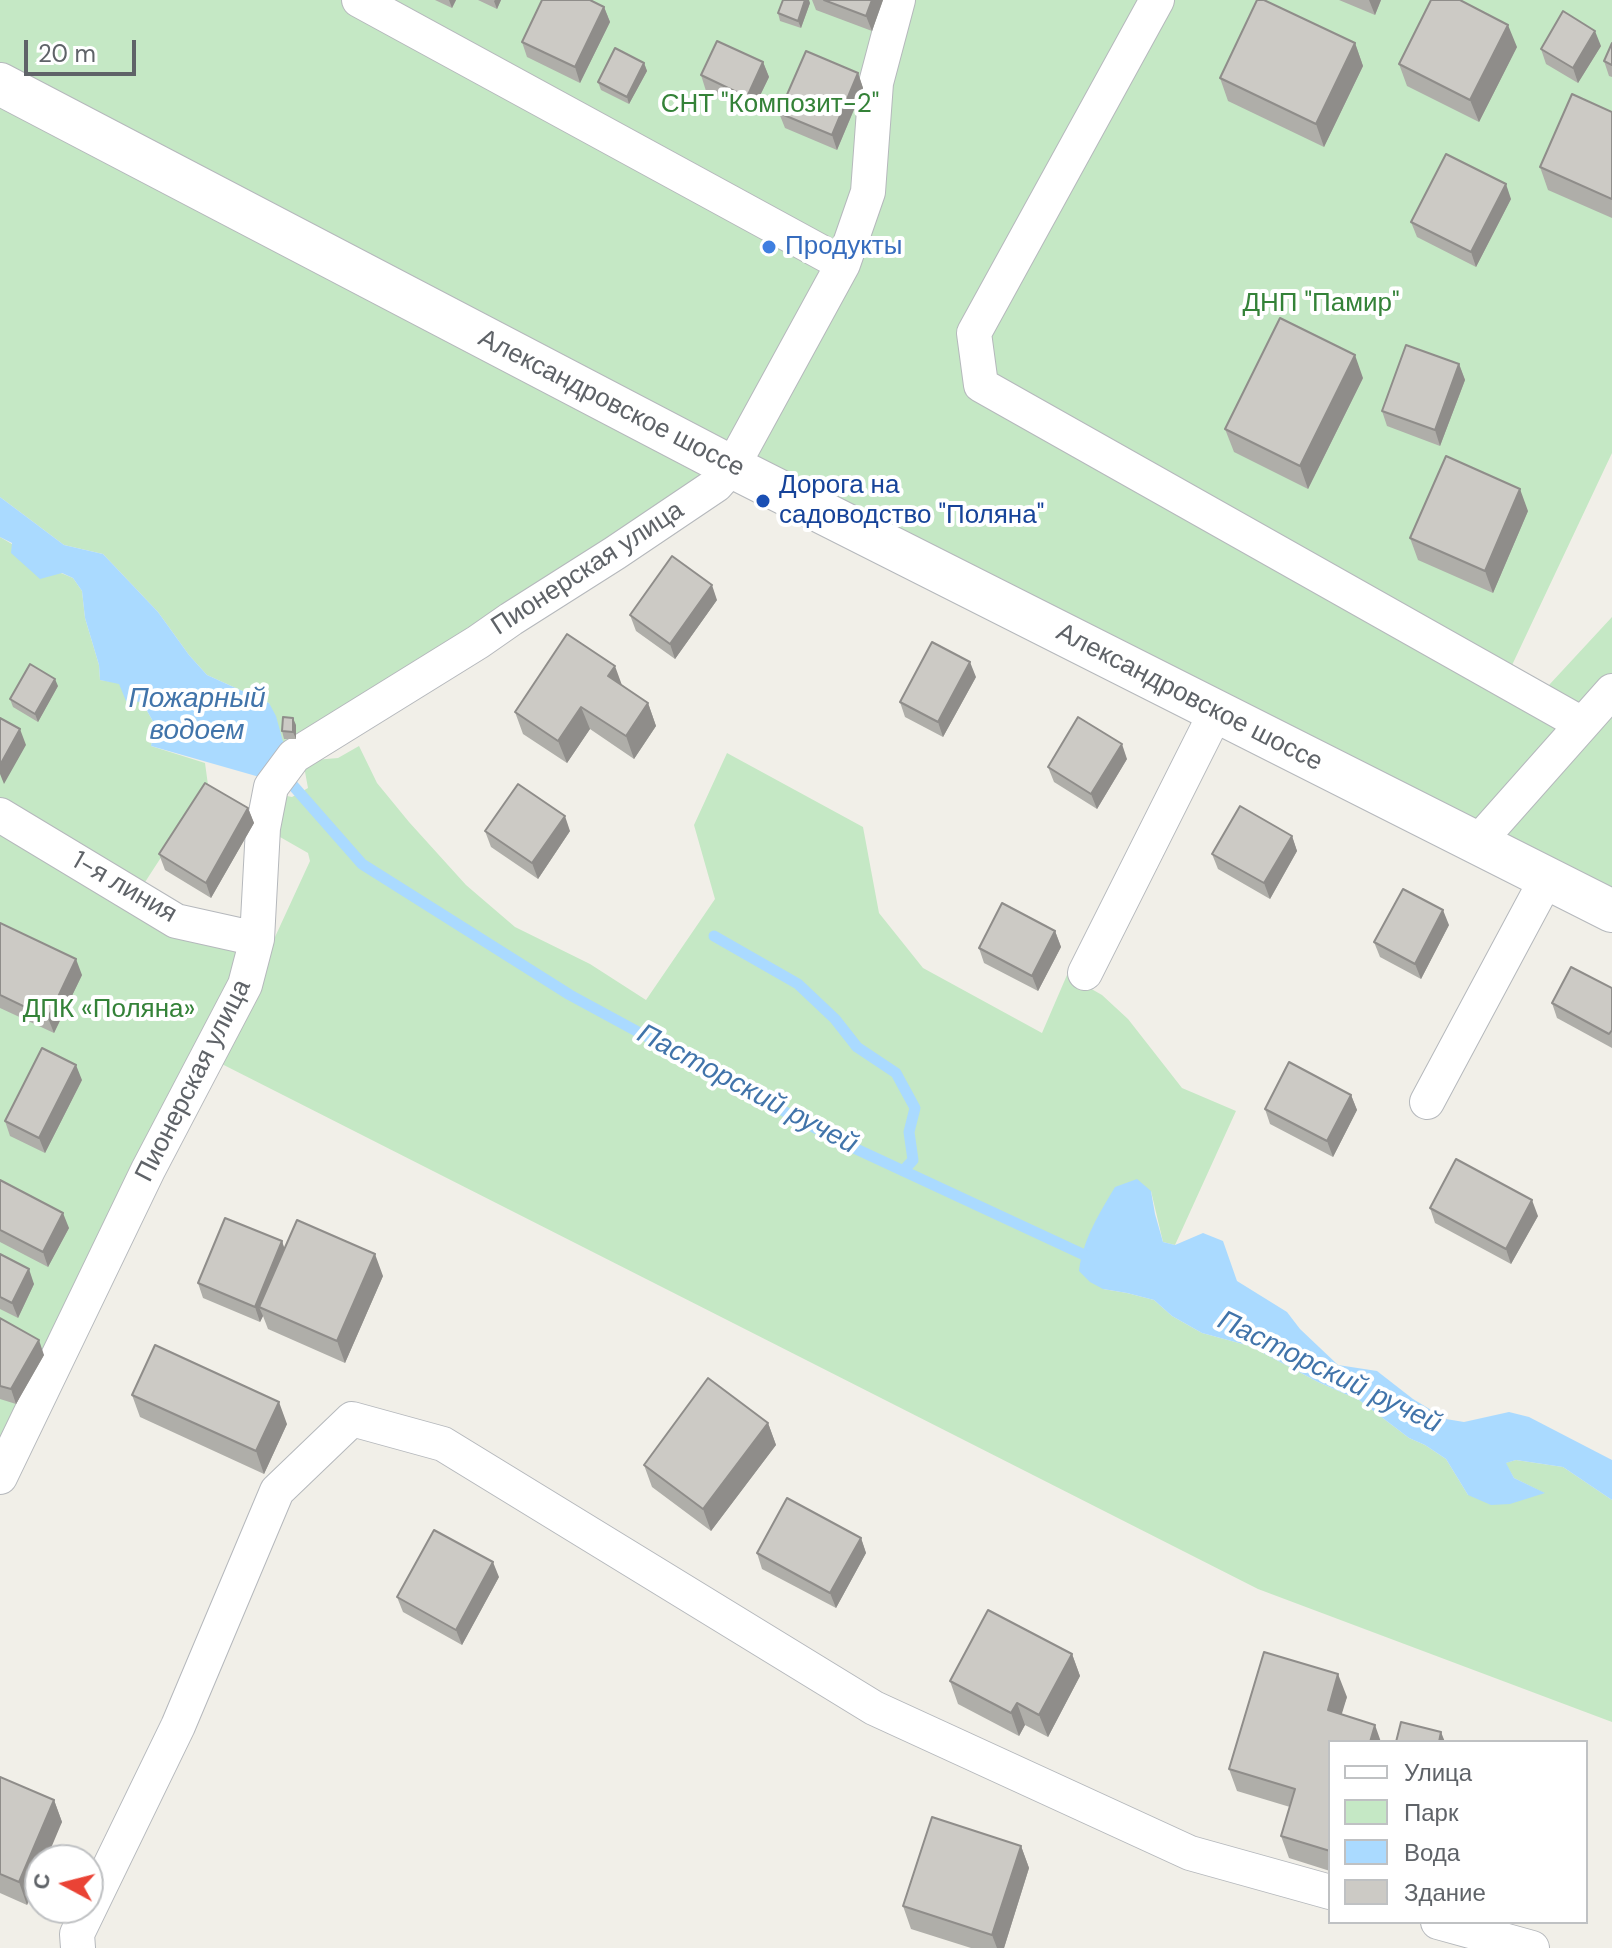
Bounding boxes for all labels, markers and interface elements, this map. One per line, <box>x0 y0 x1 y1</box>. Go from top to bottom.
scale bar <box>28 24 140 74</box>
text: 20 m <box>38 38 96 69</box>
park label: СНТ "Композит-2" <box>661 89 879 121</box>
place label: Продукты <box>785 231 902 263</box>
marker: Продукты <box>760 238 778 256</box>
park label: ДНП "Памир" <box>1242 288 1400 320</box>
street label: Александровское шоссе <box>473 323 749 485</box>
place label: Дорога на садоводство "Поляна" <box>779 470 1044 532</box>
marker: Дорога на садоводство "Поляна" <box>754 492 772 510</box>
street label: Пионерская улица <box>486 495 690 643</box>
street label: Александровское шоссе <box>1051 617 1327 779</box>
water label: Пожарный водоем <box>128 683 266 749</box>
street label: 1-я линия <box>66 846 182 930</box>
street label: Пионерская улица <box>130 975 258 1187</box>
park label: ДПК «Поляна» <box>23 994 195 1026</box>
water label: Пасторский ручей <box>631 1018 863 1162</box>
water label: Пасторский ручей <box>1212 1304 1446 1442</box>
legend <box>1328 1740 1588 1924</box>
text: Улица <box>1404 1757 1472 1788</box>
text: Парк <box>1404 1797 1458 1828</box>
text: Вода <box>1404 1837 1460 1868</box>
north arrow <box>24 1844 104 1924</box>
text: С <box>26 1872 57 1891</box>
text: Здание <box>1404 1877 1486 1908</box>

